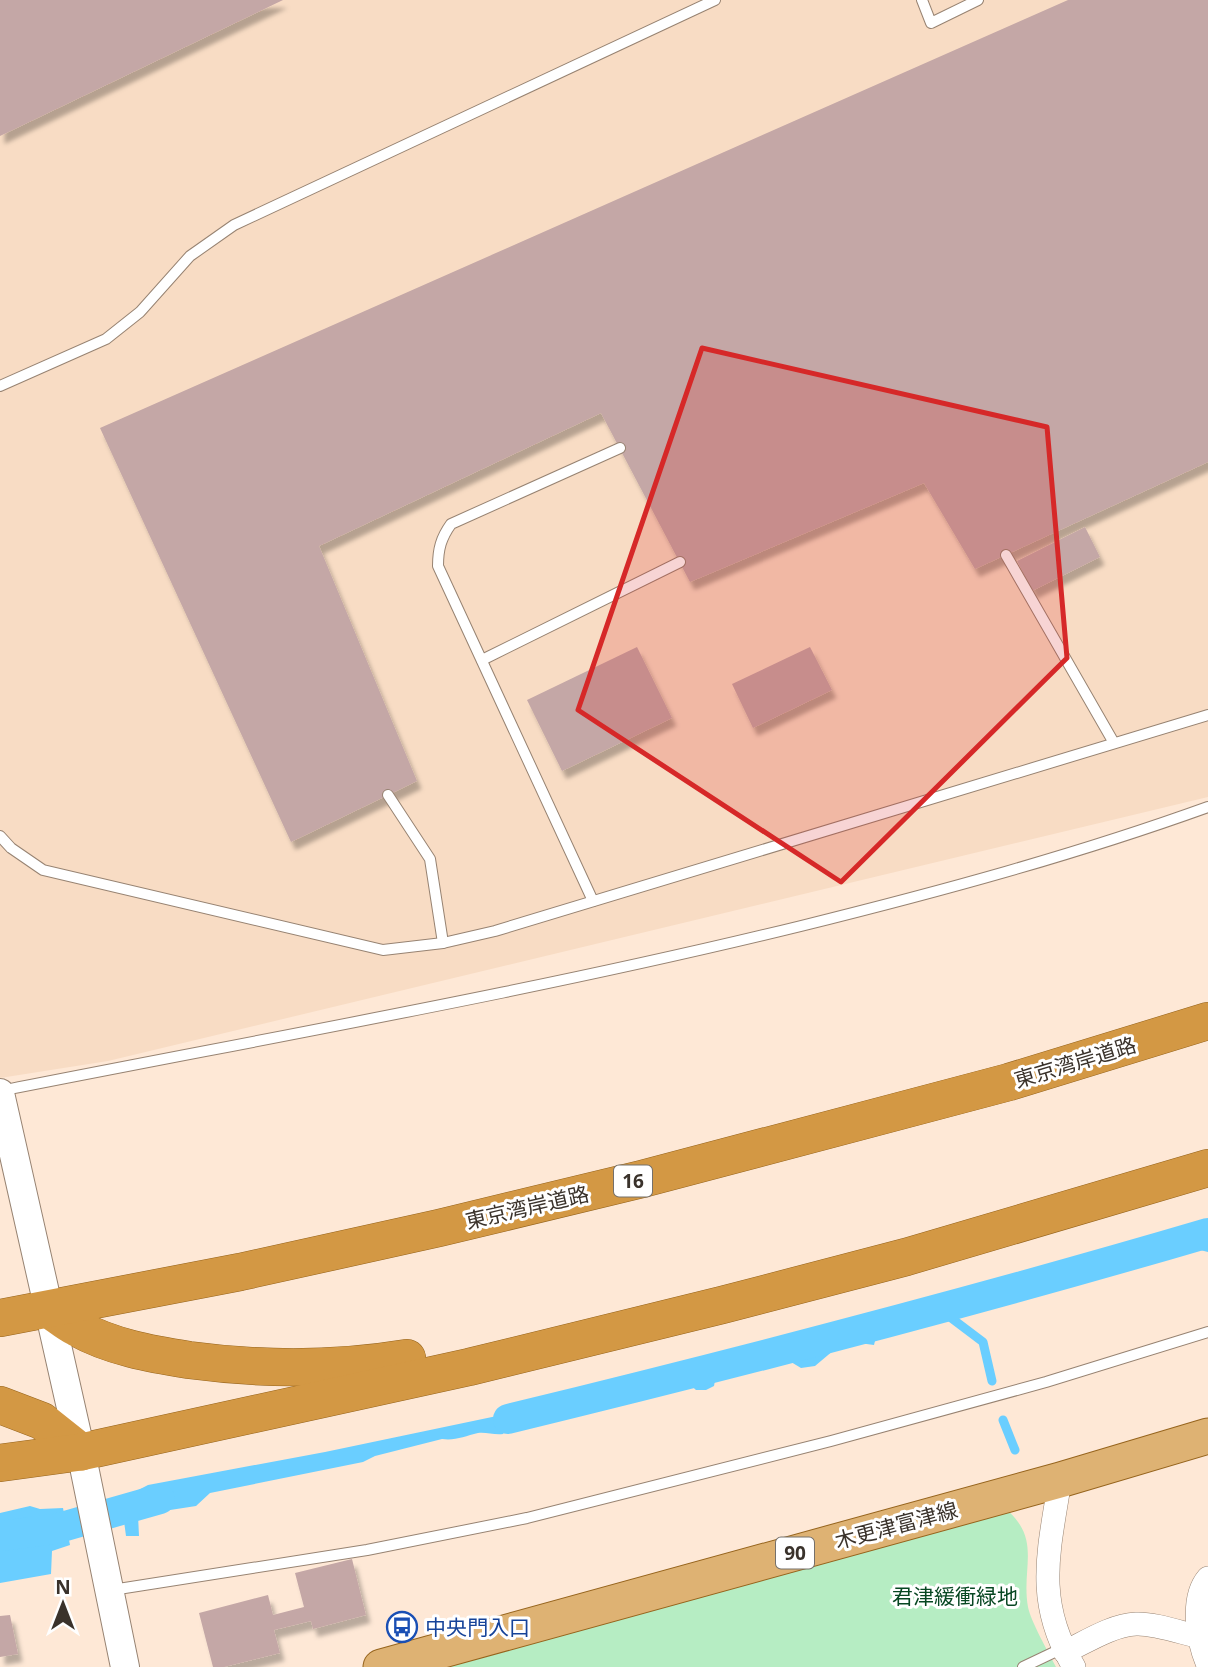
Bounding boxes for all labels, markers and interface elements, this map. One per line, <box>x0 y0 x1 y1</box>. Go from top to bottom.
street label: 東京湾岸道路 <box>1011 1030 1139 1094</box>
road number: 16 <box>614 1166 652 1196</box>
street label: 東京湾岸道路 <box>462 1179 592 1235</box>
street label: 木更津富津線 <box>832 1495 960 1555</box>
road number: 90 <box>776 1538 814 1568</box>
north arrow <box>28 1569 98 1639</box>
text: N <box>55 1574 71 1600</box>
park label: 君津緩衝緑地 <box>892 1582 1018 1610</box>
bus stop icon: 中央門入口 <box>385 1610 419 1644</box>
place label: 中央門入口 <box>425 1613 530 1641</box>

